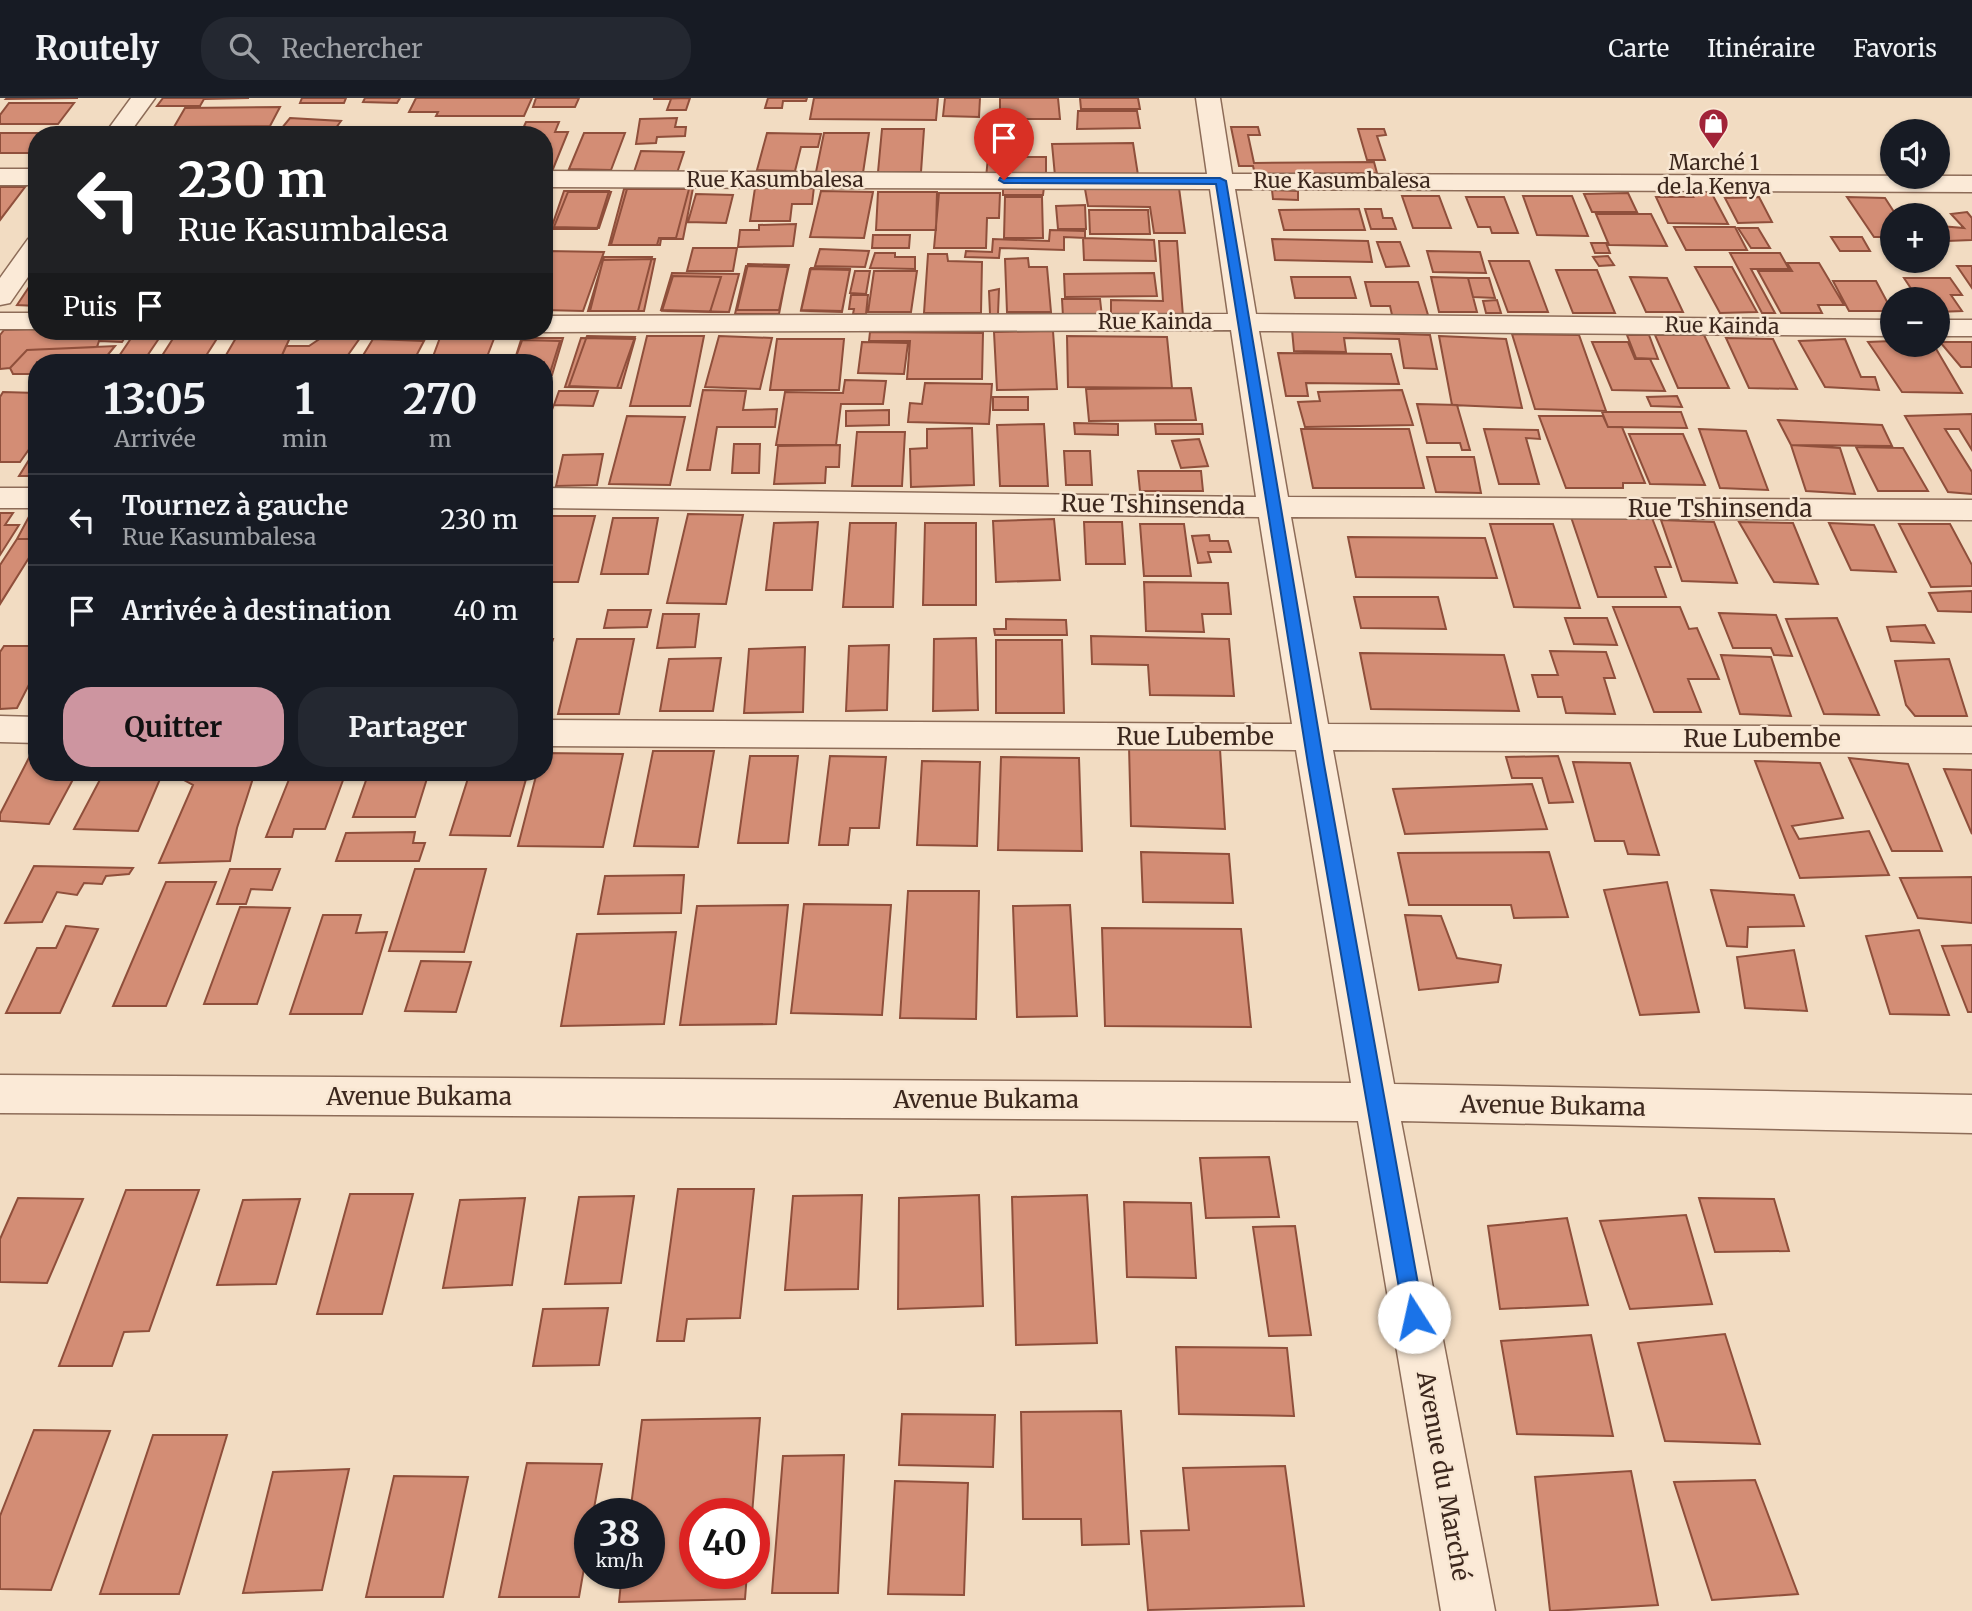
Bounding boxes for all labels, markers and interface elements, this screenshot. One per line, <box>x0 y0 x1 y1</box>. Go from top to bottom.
search box <box>201 17 691 80</box>
text: Routely <box>35 28 159 69</box>
icon: search <box>225 29 263 67</box>
text: Rechercher <box>281 32 423 65</box>
text: Carte <box>1608 33 1669 64</box>
text: Itinéraire <box>1707 33 1815 64</box>
text: Favoris <box>1853 33 1937 64</box>
shop icon: Marché 1 de la Kenya <box>1697 106 1731 150</box>
pin <box>974 108 1034 180</box>
icon: arrive <box>985 119 1023 157</box>
map controls <box>1880 119 1950 357</box>
button: sound <box>1880 119 1950 189</box>
text: 230 m <box>178 149 326 210</box>
place label: Marché 1 de la Kenya <box>1657 149 1771 200</box>
icon: left <box>63 154 154 245</box>
street label: Rue Kasumbalesa <box>686 166 864 193</box>
street label: Rue Kasumbalesa <box>1253 167 1431 194</box>
button: + <box>1880 203 1950 273</box>
text: Rue Kasumbalesa <box>178 210 448 250</box>
icon: arrive <box>131 287 169 325</box>
button: − <box>1880 287 1950 357</box>
text: Puis <box>63 290 117 323</box>
street label: Rue Kainda <box>1098 308 1212 335</box>
street label: Rue Kainda <box>1665 311 1780 340</box>
text: 13:05 <box>103 373 207 425</box>
text: 1 <box>295 373 314 425</box>
text: 270 <box>403 373 478 425</box>
text: Arrivée <box>114 424 196 453</box>
text: min <box>282 424 327 453</box>
text: m <box>429 424 452 453</box>
street label: Rue Tshinsenda <box>1060 487 1246 522</box>
text: Tournez à gauche <box>122 489 348 522</box>
street label: Rue Tshinsenda <box>1628 493 1812 524</box>
icon: left <box>63 501 101 539</box>
text: 230 m <box>440 503 518 536</box>
text: Rue Kasumbalesa <box>122 522 316 551</box>
icon: arrive <box>63 592 101 630</box>
text: Arrivée à destination <box>122 594 391 627</box>
text: 40 m <box>454 594 518 627</box>
button: Quitter <box>63 687 284 767</box>
button: Partager <box>298 687 518 767</box>
street label: Rue Lubembe <box>1116 721 1274 752</box>
street label: Rue Lubembe <box>1683 723 1841 754</box>
street label: Avenue Bukama <box>325 1081 512 1112</box>
street label: Avenue Bukama <box>892 1084 1079 1115</box>
street label: Avenue Bukama <box>1459 1088 1646 1123</box>
position arrow <box>1377 1280 1451 1354</box>
street label: Avenue du Marché <box>1410 1368 1477 1583</box>
speed limit sign: 40 <box>679 1498 770 1589</box>
text: 38 <box>599 1512 640 1556</box>
text: km/h <box>596 1549 643 1572</box>

